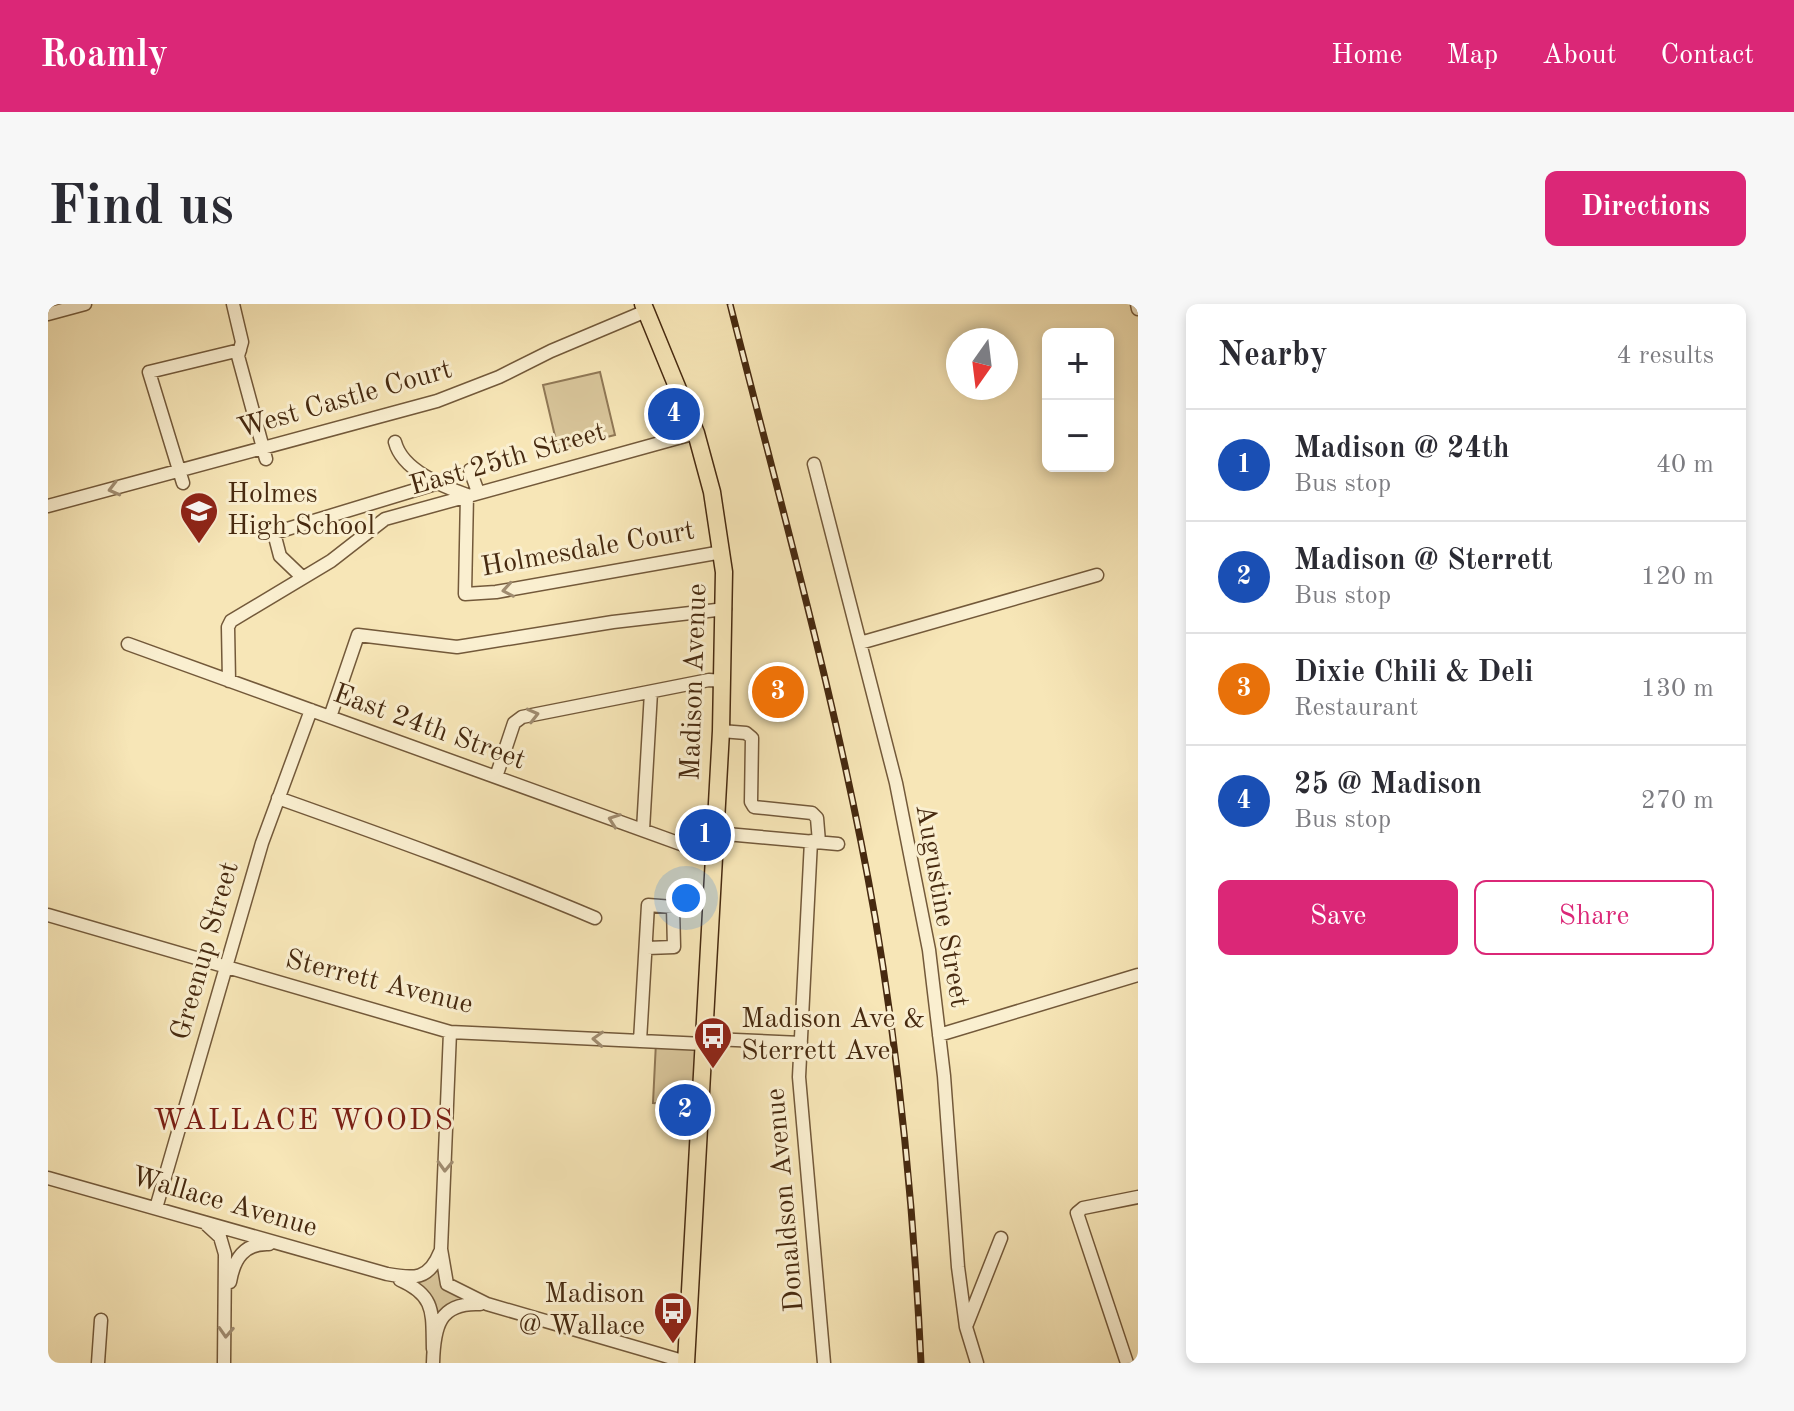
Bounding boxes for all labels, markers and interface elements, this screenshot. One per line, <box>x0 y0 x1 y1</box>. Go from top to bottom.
text: Roamly <box>40 37 168 75</box>
text: Home <box>1331 42 1402 70</box>
text: Map <box>1446 42 1498 70</box>
text: About <box>1542 42 1617 70</box>
text: Contact <box>1661 42 1754 70</box>
button: Directions <box>1545 171 1746 246</box>
text: Find us <box>48 180 234 236</box>
north arrow <box>946 328 1018 400</box>
map controls <box>1042 328 1114 472</box>
button: + <box>1042 328 1114 400</box>
text: Nearby <box>1218 339 1328 373</box>
text: 4 results <box>1616 343 1714 369</box>
street label: West Castle Court <box>235 356 455 444</box>
pin: 4 <box>648 384 700 444</box>
button: − <box>1042 400 1114 472</box>
street label: East 25th Street <box>407 419 609 501</box>
text: Madison @ 24th <box>1294 434 1510 464</box>
text: 1 <box>1236 452 1252 478</box>
text: 40 m <box>1656 452 1714 478</box>
text: Bus stop <box>1294 471 1391 497</box>
one-way arrow <box>107 479 121 496</box>
place label: Holmes High School <box>227 481 375 541</box>
school or university icon: Holmes High School <box>178 490 220 545</box>
street label: Holmesdale Court <box>479 517 697 583</box>
text: Madison @ Sterrett <box>1294 546 1553 576</box>
text: 2 <box>1236 564 1252 590</box>
text: 120 m <box>1641 564 1714 590</box>
one-way arrow <box>501 581 514 598</box>
street label: Madison Avenue <box>678 583 712 781</box>
text: Bus stop <box>1294 583 1391 609</box>
text: Dixie Chili & Deli <box>1294 658 1533 688</box>
pin: 3 <box>752 662 804 722</box>
text: 3 <box>1236 676 1252 702</box>
text: 130 m <box>1641 676 1714 702</box>
street label: East 24th Street <box>329 680 529 776</box>
text: Restaurant <box>1294 695 1418 721</box>
one-way arrow <box>526 708 540 725</box>
text: 25 @ Madison <box>1294 770 1482 800</box>
text: 4 <box>1236 788 1252 814</box>
text: 270 m <box>1641 788 1714 814</box>
street label: Augustine Street <box>909 802 973 1010</box>
pin: 1 <box>679 805 731 865</box>
text: Bus stop <box>1294 807 1391 833</box>
one-way arrow <box>608 813 622 830</box>
street label: Greenup Street <box>167 859 245 1043</box>
your location <box>666 878 706 918</box>
button: Save <box>1218 880 1458 955</box>
button: Share <box>1474 880 1714 955</box>
street label: Sterrett Avenue <box>282 946 476 1020</box>
place label: Madison Ave & Sterrett Ave <box>741 1006 925 1066</box>
bus stop icon: Madison Ave & Sterrett Ave <box>692 1015 734 1070</box>
one-way arrow <box>591 1031 604 1048</box>
pin: 2 <box>659 1080 711 1140</box>
street label: Donaldson Avenue <box>762 1087 810 1313</box>
district label: WALLACE WOODS <box>153 1106 455 1136</box>
one-way arrow <box>436 1160 453 1173</box>
street label: Wallace Avenue <box>128 1163 320 1243</box>
place label: Madison @ Wallace <box>519 1281 645 1341</box>
bus stop icon: Madison @ Wallace <box>652 1290 694 1345</box>
one-way arrow <box>218 1326 235 1339</box>

